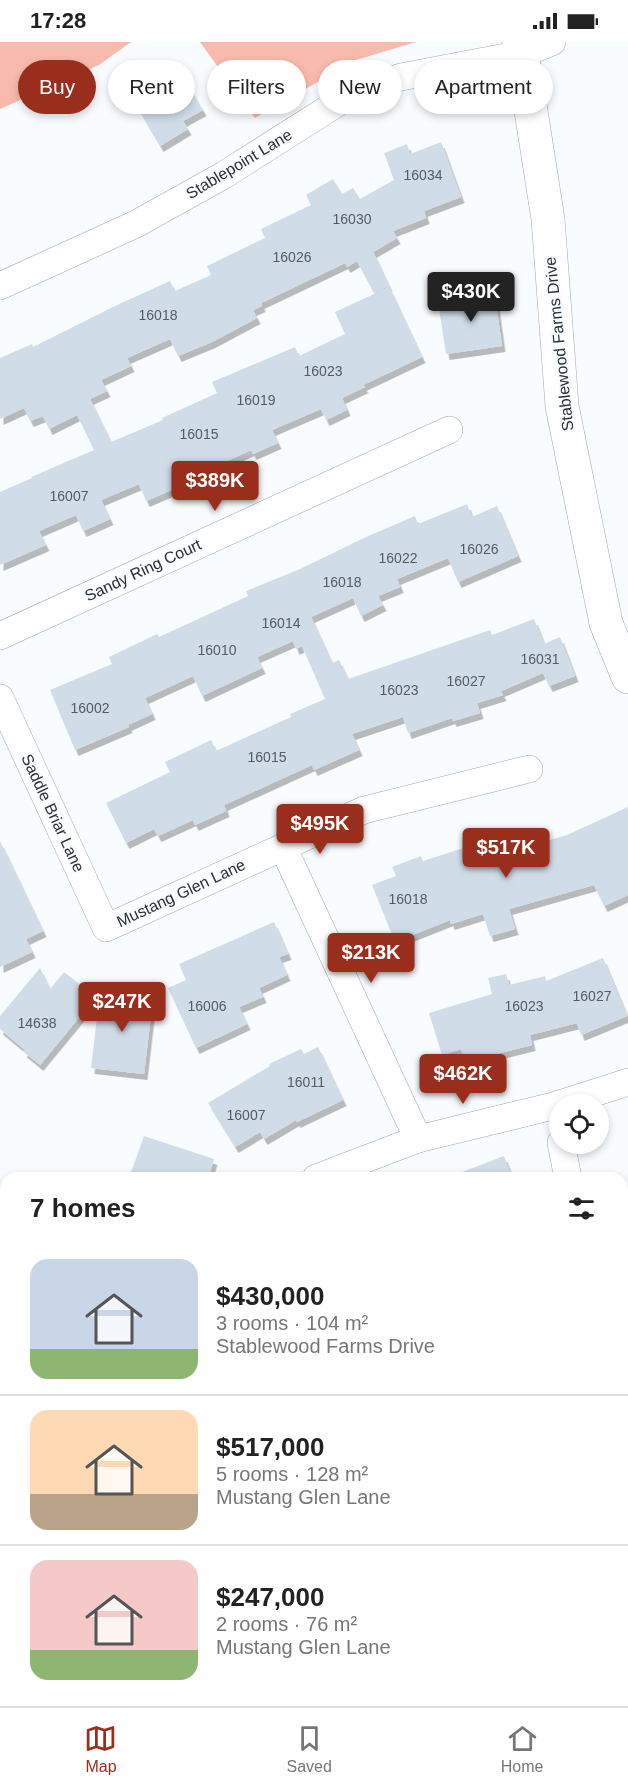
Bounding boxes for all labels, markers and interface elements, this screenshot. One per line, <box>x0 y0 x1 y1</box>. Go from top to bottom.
text: 17:28 <box>30 8 86 33</box>
chip: Buy <box>18 60 96 114</box>
chip: Rent <box>108 60 195 114</box>
chip: Filters <box>207 60 306 114</box>
chip: New <box>318 60 402 114</box>
chip: Apartment <box>414 60 553 114</box>
street label: Stablepoint Lane <box>183 126 295 202</box>
house number: 16034 <box>404 167 443 183</box>
house number: 16030 <box>333 211 372 227</box>
house number: 16026 <box>273 249 312 265</box>
street label: Stablewood Farms Drive <box>541 256 577 432</box>
pin: $430K <box>429 272 513 323</box>
text: $430K <box>442 280 500 302</box>
house number: 16018 <box>139 307 178 323</box>
house number: 16023 <box>304 363 343 379</box>
house number: 16019 <box>237 392 276 408</box>
house number: 16015 <box>180 426 219 442</box>
pin: $389K <box>173 461 257 512</box>
text: $389K <box>186 469 244 491</box>
house number: 16007 <box>50 488 89 504</box>
street label: Sandy Ring Court <box>82 535 204 604</box>
house number: 16026 <box>460 541 499 557</box>
house number: 16022 <box>379 550 418 566</box>
house number: 16018 <box>323 574 362 590</box>
house number: 16014 <box>262 615 301 631</box>
house number: 16010 <box>198 642 237 658</box>
house number: 16031 <box>521 651 560 667</box>
house number: 16027 <box>447 673 486 689</box>
house number: 16023 <box>380 682 419 698</box>
house number: 16002 <box>71 700 110 716</box>
house number: 16015 <box>248 749 287 765</box>
street label: Saddle Briar Lane <box>18 751 88 875</box>
pin: $495K <box>278 804 362 855</box>
text: $495K <box>291 812 349 834</box>
pin: $517K <box>464 828 548 879</box>
text: $517K <box>477 836 535 858</box>
street label: Mustang Glen Lane <box>114 856 248 930</box>
house number: 16018 <box>389 891 428 907</box>
pin: $213K <box>329 933 413 984</box>
text: $213K <box>342 941 400 963</box>
pin: $247K <box>80 982 164 1033</box>
house number: 16027 <box>573 988 612 1004</box>
text: $247K <box>93 990 151 1012</box>
house number: 16006 <box>188 998 227 1014</box>
house number: 16023 <box>505 998 544 1014</box>
house number: 14638 <box>18 1015 57 1031</box>
pin: $462K <box>421 1054 505 1105</box>
text: $462K <box>434 1062 492 1084</box>
house number: 16011 <box>287 1074 325 1090</box>
map controls <box>549 1094 609 1154</box>
button: locate <box>549 1094 609 1154</box>
house number: 16007 <box>227 1107 266 1123</box>
icon: filters <box>565 1192 598 1225</box>
text: 7 homes <box>30 1193 136 1223</box>
text: $430,000 <box>216 1281 324 1311</box>
icon: home <box>78 1283 150 1355</box>
text: 3 rooms · 104 m² <box>216 1312 368 1334</box>
text: Stablewood Farms Drive <box>216 1335 435 1357</box>
text: $517,000 <box>216 1432 324 1462</box>
icon: home <box>78 1434 150 1506</box>
text: 5 rooms · 128 m² <box>216 1463 368 1485</box>
text: Mustang Glen Lane <box>216 1486 391 1508</box>
text: $247,000 <box>216 1582 324 1612</box>
icon: home <box>78 1584 150 1656</box>
text: 2 rooms · 76 m² <box>216 1613 357 1635</box>
text: Mustang Glen Lane <box>216 1636 391 1658</box>
tab: Map <box>84 1722 117 1776</box>
tab: Saved <box>286 1722 332 1776</box>
tab: Home <box>501 1722 543 1776</box>

